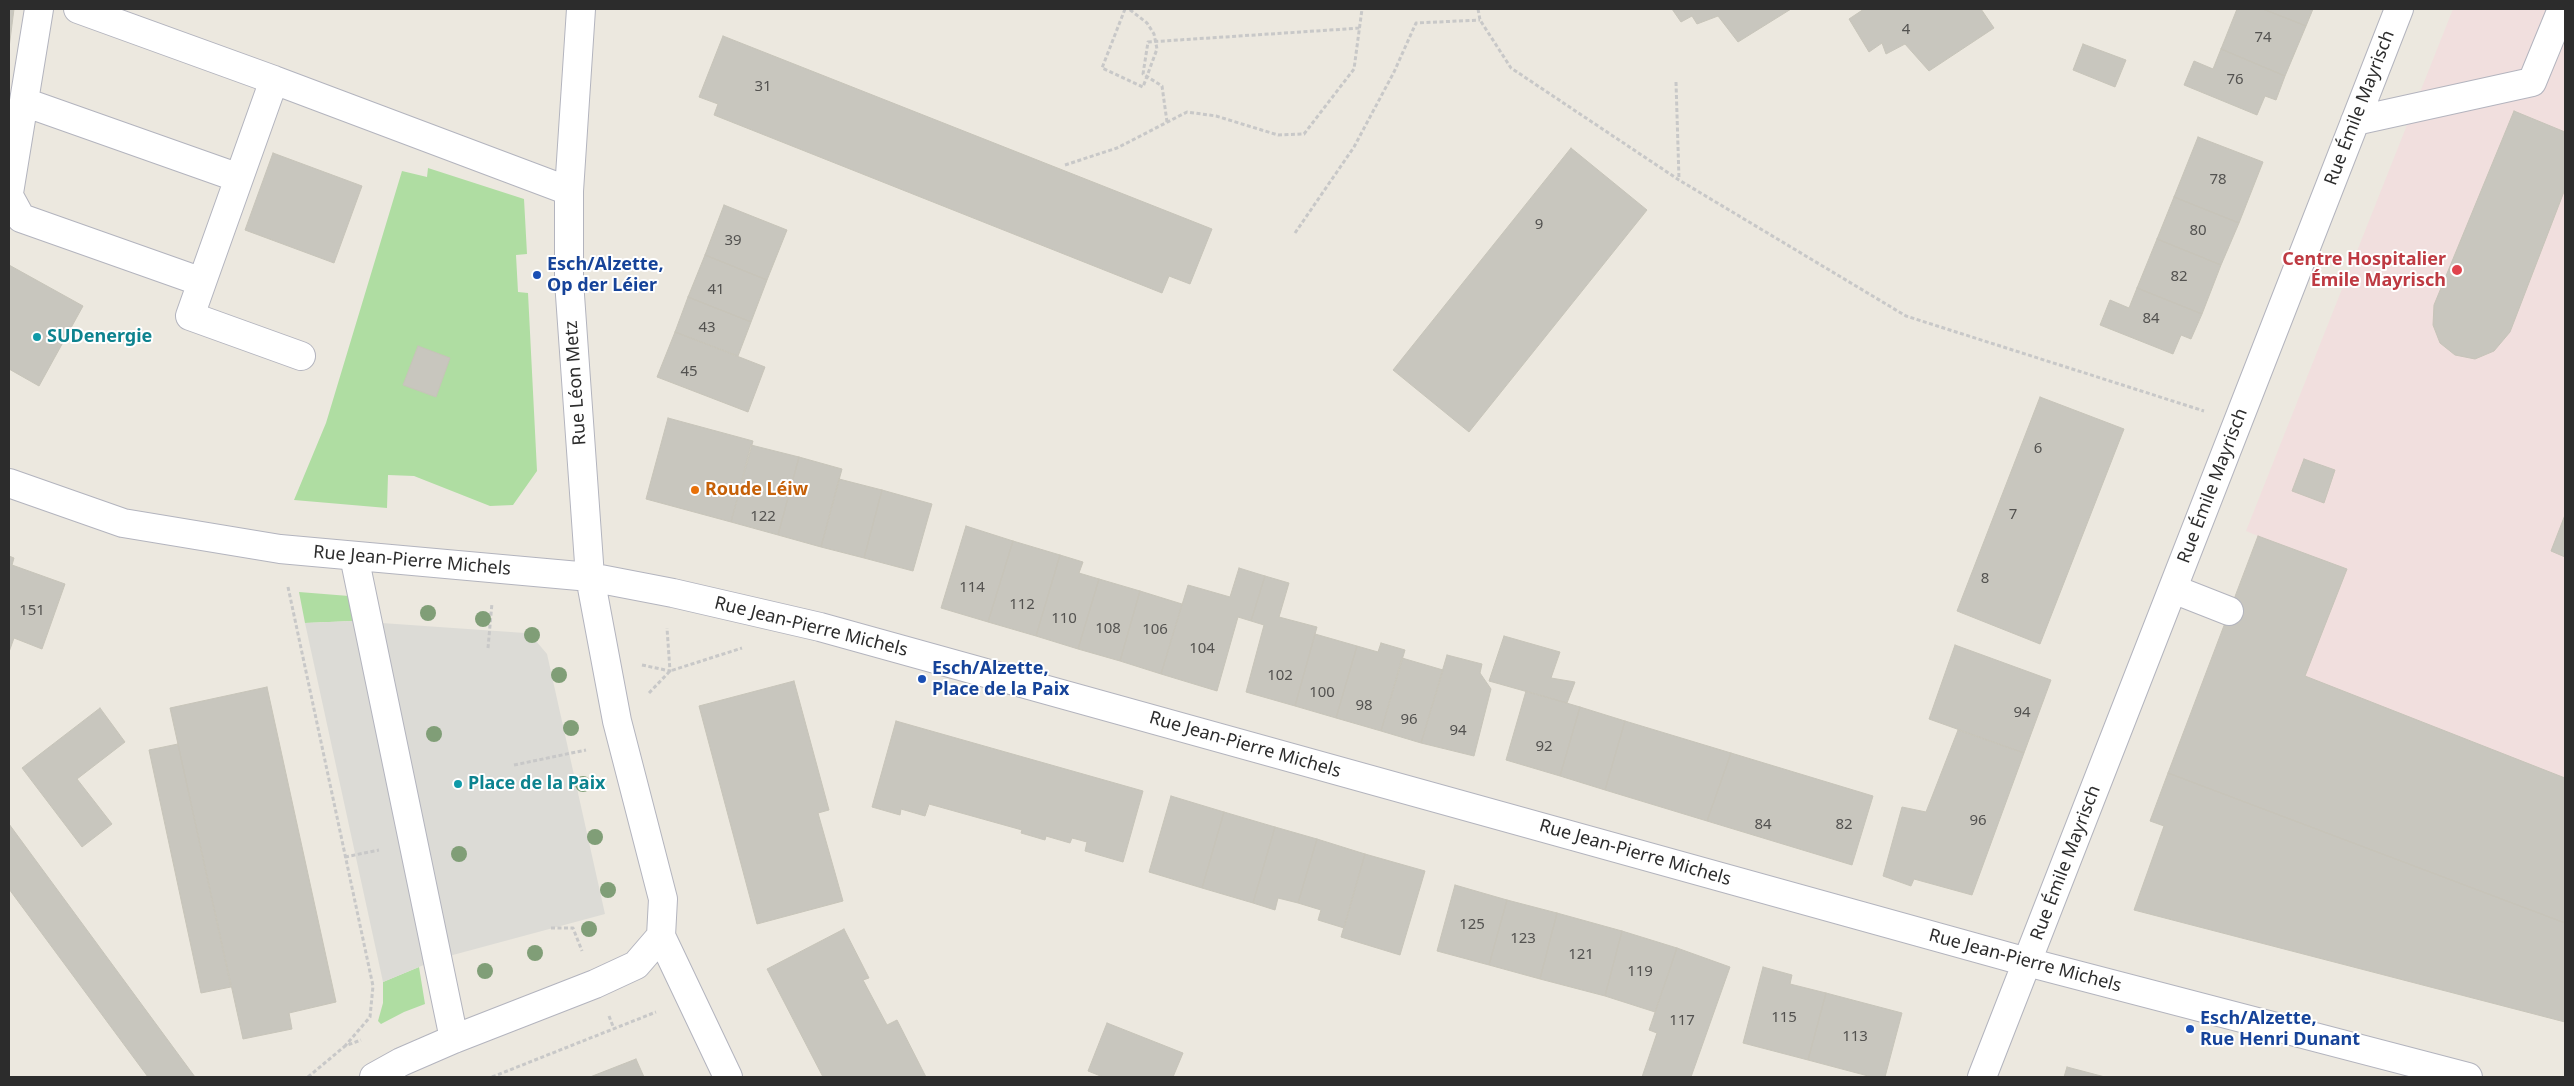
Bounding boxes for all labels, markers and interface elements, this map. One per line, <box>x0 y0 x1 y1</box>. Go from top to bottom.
house number: 4 <box>1902 21 1910 39</box>
street label: Rue Émile Mayrisch <box>2320 27 2400 189</box>
house number: 74 <box>2254 29 2272 47</box>
house number: 76 <box>2226 71 2244 89</box>
house number: 31 <box>754 78 772 96</box>
house number: 78 <box>2209 171 2227 189</box>
house number: 9 <box>1535 216 1543 234</box>
house number: 80 <box>2189 222 2207 240</box>
house number: 39 <box>724 232 742 250</box>
place label: Centre Hospitalier Émile Mayrisch <box>2282 249 2446 292</box>
place label: Esch/Alzette, Op der Léier <box>547 254 664 296</box>
marker: Centre Hospitalier Émile Mayrisch <box>2450 263 2464 277</box>
house number: 82 <box>2170 268 2188 286</box>
marker: Esch/Alzette, Op der Léier <box>531 269 543 281</box>
house number: 41 <box>707 281 725 299</box>
house number: 84 <box>2142 310 2160 328</box>
house number: 43 <box>698 319 716 337</box>
street label: Rue Léon Metz <box>561 320 591 446</box>
place label: SUDenergie <box>47 326 152 348</box>
marker: SUDenergie <box>31 331 43 343</box>
house number: 45 <box>680 363 698 381</box>
street label: Rue Émile Mayrisch <box>2173 405 2253 567</box>
house number: 6 <box>2034 440 2042 458</box>
place label: Roude Léiw <box>705 479 808 501</box>
marker: Roude Léiw <box>689 484 701 496</box>
house number: 7 <box>2009 506 2017 524</box>
house number: 122 <box>750 508 776 526</box>
street label: Rue Jean-Pierre Michels <box>312 542 512 580</box>
house number: 8 <box>1981 570 1989 588</box>
house number: 114 <box>959 579 985 597</box>
street label: Rue Jean-Pierre Michels <box>712 593 910 661</box>
house number: 112 <box>1009 596 1035 614</box>
house number: 151 <box>19 602 45 620</box>
house number: 110 <box>1051 610 1077 628</box>
house number: 108 <box>1095 620 1121 638</box>
house number: 106 <box>1142 621 1168 639</box>
house number: 104 <box>1189 640 1215 658</box>
place label: Esch/Alzette, Place de la Paix <box>932 658 1069 701</box>
house number: 102 <box>1267 667 1293 685</box>
marker: Esch/Alzette, Place de la Paix <box>916 673 928 685</box>
house number: 100 <box>1309 684 1335 702</box>
house number: 98 <box>1355 697 1373 715</box>
house number: 94 <box>2013 704 2031 722</box>
street label: Rue Jean-Pierre Michels <box>1147 707 1343 783</box>
house number: 96 <box>1400 711 1418 729</box>
house number: 94 <box>1449 722 1467 740</box>
house number: 92 <box>1535 738 1553 756</box>
place label: Place de la Paix <box>468 773 605 795</box>
marker: Place de la Paix <box>452 778 464 790</box>
street label: Rue Émile Mayrisch <box>2026 782 2106 944</box>
house number: 96 <box>1969 812 1987 830</box>
street label: Rue Jean-Pierre Michels <box>1537 815 1733 891</box>
house number: 84 <box>1754 816 1772 834</box>
house number: 82 <box>1835 816 1853 834</box>
house number: 125 <box>1459 916 1485 934</box>
street label: Rue Jean-Pierre Michels <box>1926 925 2124 997</box>
house number: 123 <box>1510 930 1536 948</box>
house number: 121 <box>1568 946 1594 964</box>
house number: 119 <box>1627 963 1653 981</box>
place label: Esch/Alzette, Rue Henri Dunant <box>2200 1008 2360 1050</box>
house number: 115 <box>1771 1009 1797 1027</box>
house number: 117 <box>1669 1012 1695 1030</box>
marker: Esch/Alzette, Rue Henri Dunant <box>2184 1023 2196 1035</box>
house number: 113 <box>1842 1028 1868 1046</box>

